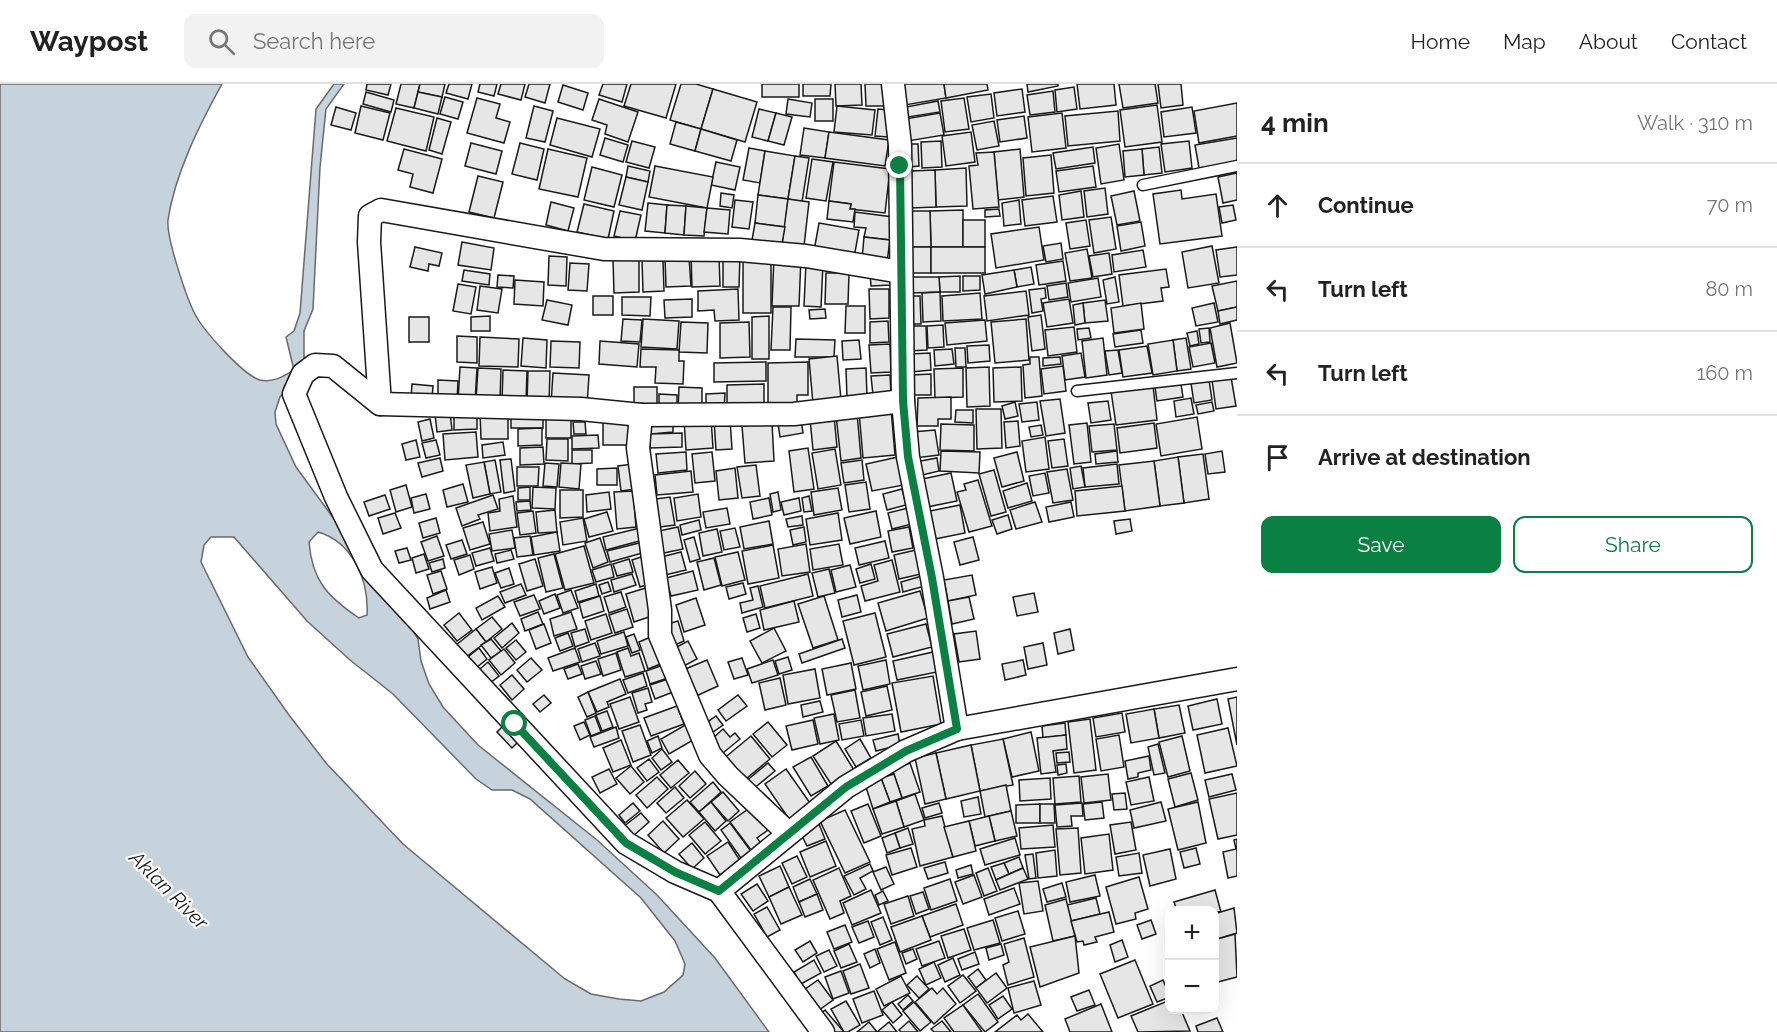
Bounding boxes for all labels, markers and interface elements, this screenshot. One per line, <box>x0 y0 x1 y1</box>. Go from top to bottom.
search box <box>184 14 604 68</box>
text: Waypost <box>30 25 148 58</box>
icon: search <box>205 25 238 58</box>
text: Search here <box>253 28 375 54</box>
text: Home <box>1411 29 1470 54</box>
text: Map <box>1503 29 1546 54</box>
text: About <box>1579 29 1638 54</box>
text: Contact <box>1671 29 1747 54</box>
text: 4 min <box>1261 108 1329 138</box>
text: Walk · 310 m <box>1637 111 1753 135</box>
route end <box>886 152 912 178</box>
icon: ahead <box>1261 189 1294 222</box>
text: Continue <box>1318 192 1414 218</box>
text: 70 m <box>1707 193 1753 217</box>
icon: left <box>1261 273 1294 306</box>
text: Turn left <box>1318 276 1408 302</box>
text: 80 m <box>1705 277 1753 301</box>
icon: left <box>1261 357 1294 390</box>
text: Turn left <box>1318 360 1408 386</box>
text: 160 m <box>1697 361 1753 385</box>
icon: arrive <box>1261 441 1294 474</box>
text: Arrive at destination <box>1318 444 1531 470</box>
button: Save <box>1261 516 1501 573</box>
button: Share <box>1513 516 1753 573</box>
route start <box>501 710 527 736</box>
water label: Aklan River <box>124 845 214 935</box>
map controls <box>1165 906 1219 1014</box>
button: + <box>1165 906 1219 960</box>
button: − <box>1165 960 1219 1014</box>

